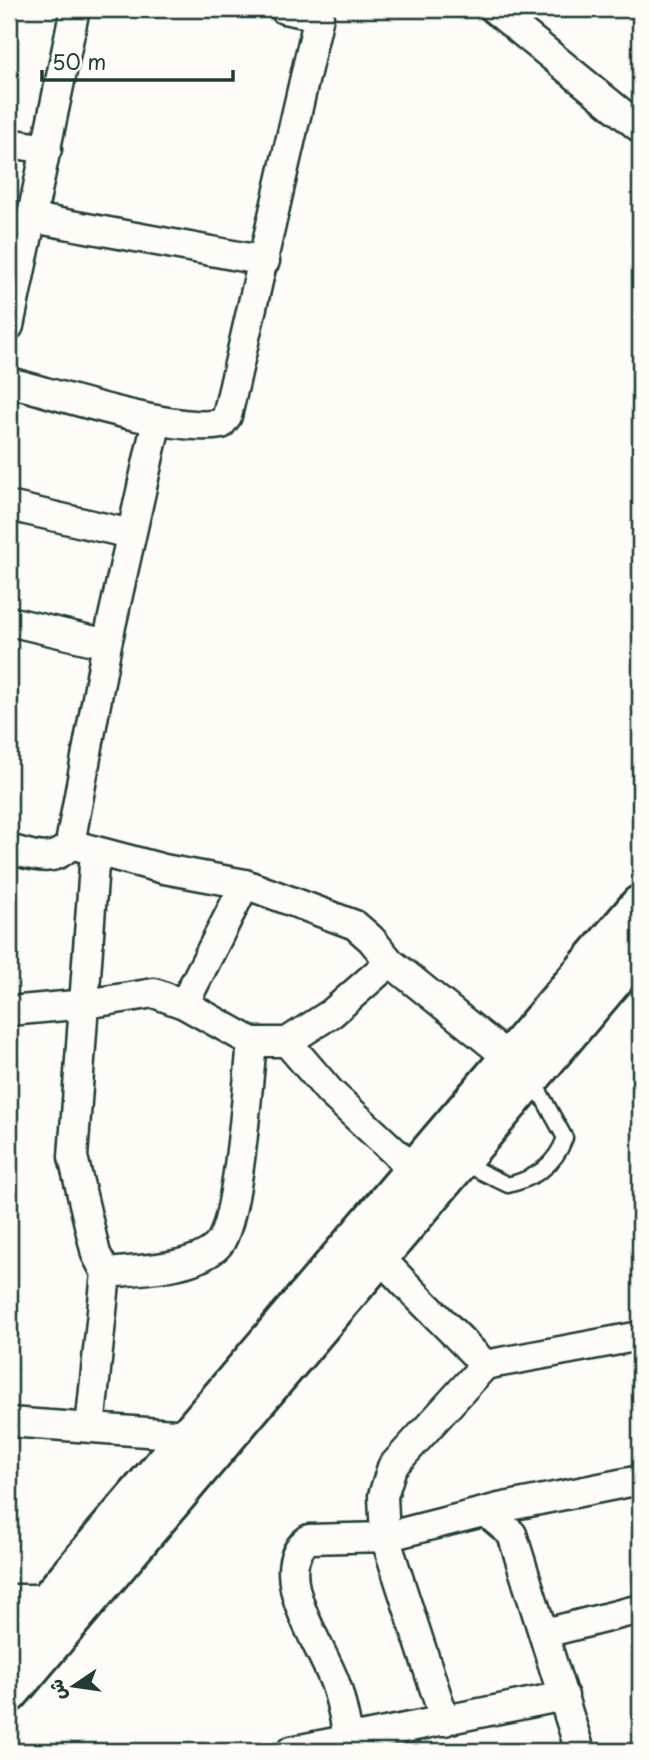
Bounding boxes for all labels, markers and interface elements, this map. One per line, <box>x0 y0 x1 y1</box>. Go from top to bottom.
scale bar <box>42 38 233 82</box>
text: 50 m <box>52 45 106 77</box>
north arrow <box>38 1652 108 1722</box>
text: ش <box>40 1677 72 1703</box>

